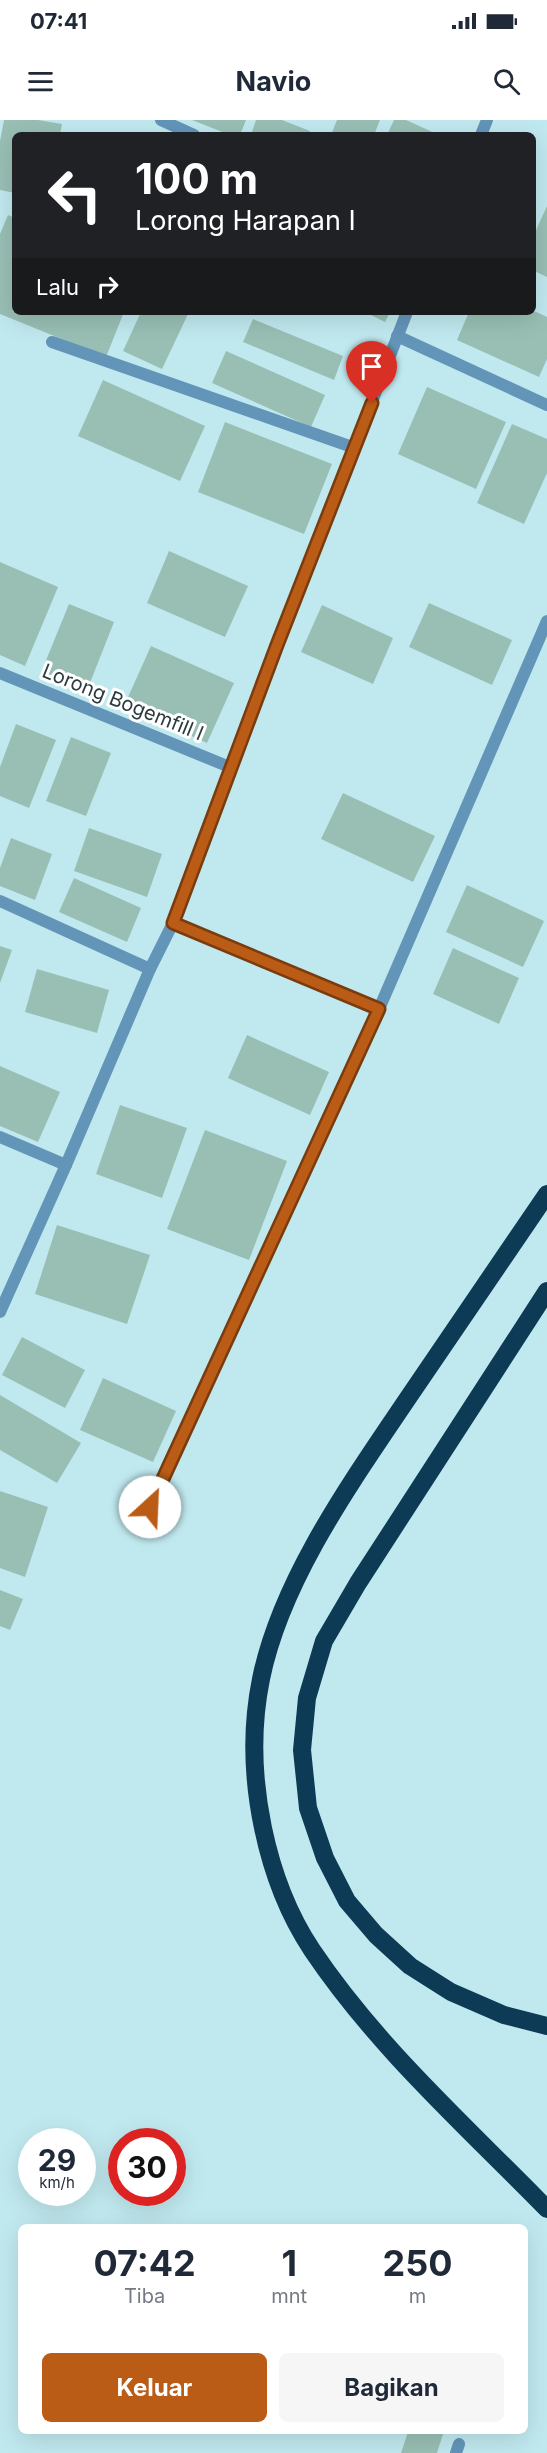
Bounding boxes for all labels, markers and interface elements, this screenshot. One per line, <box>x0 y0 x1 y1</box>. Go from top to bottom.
text: 07:41 <box>30 8 87 34</box>
icon: menu <box>24 65 57 98</box>
text: Navio <box>236 65 311 98</box>
icon: search <box>490 65 523 98</box>
text: 100 m <box>135 153 258 204</box>
icon: left <box>36 156 114 234</box>
text: Lorong Harapan I <box>135 204 356 237</box>
icon: right <box>91 270 124 303</box>
text: Lalu <box>36 274 79 300</box>
pin <box>346 341 397 403</box>
icon: arrive <box>355 350 388 383</box>
street label: Lorong Bogemfill I <box>39 659 207 745</box>
position arrow <box>118 1475 182 1539</box>
speed limit sign: 30 <box>108 2128 186 2206</box>
text: 29 <box>38 2142 76 2178</box>
text: km/h <box>39 2173 75 2192</box>
text: 07:42 <box>93 2241 196 2285</box>
text: 1 <box>281 2241 297 2285</box>
text: 250 <box>383 2241 453 2285</box>
text: Tiba <box>124 2284 165 2308</box>
text: mnt <box>271 2284 307 2308</box>
text: m <box>409 2284 426 2308</box>
button: Keluar <box>42 2353 267 2422</box>
button: Bagikan <box>279 2353 504 2422</box>

